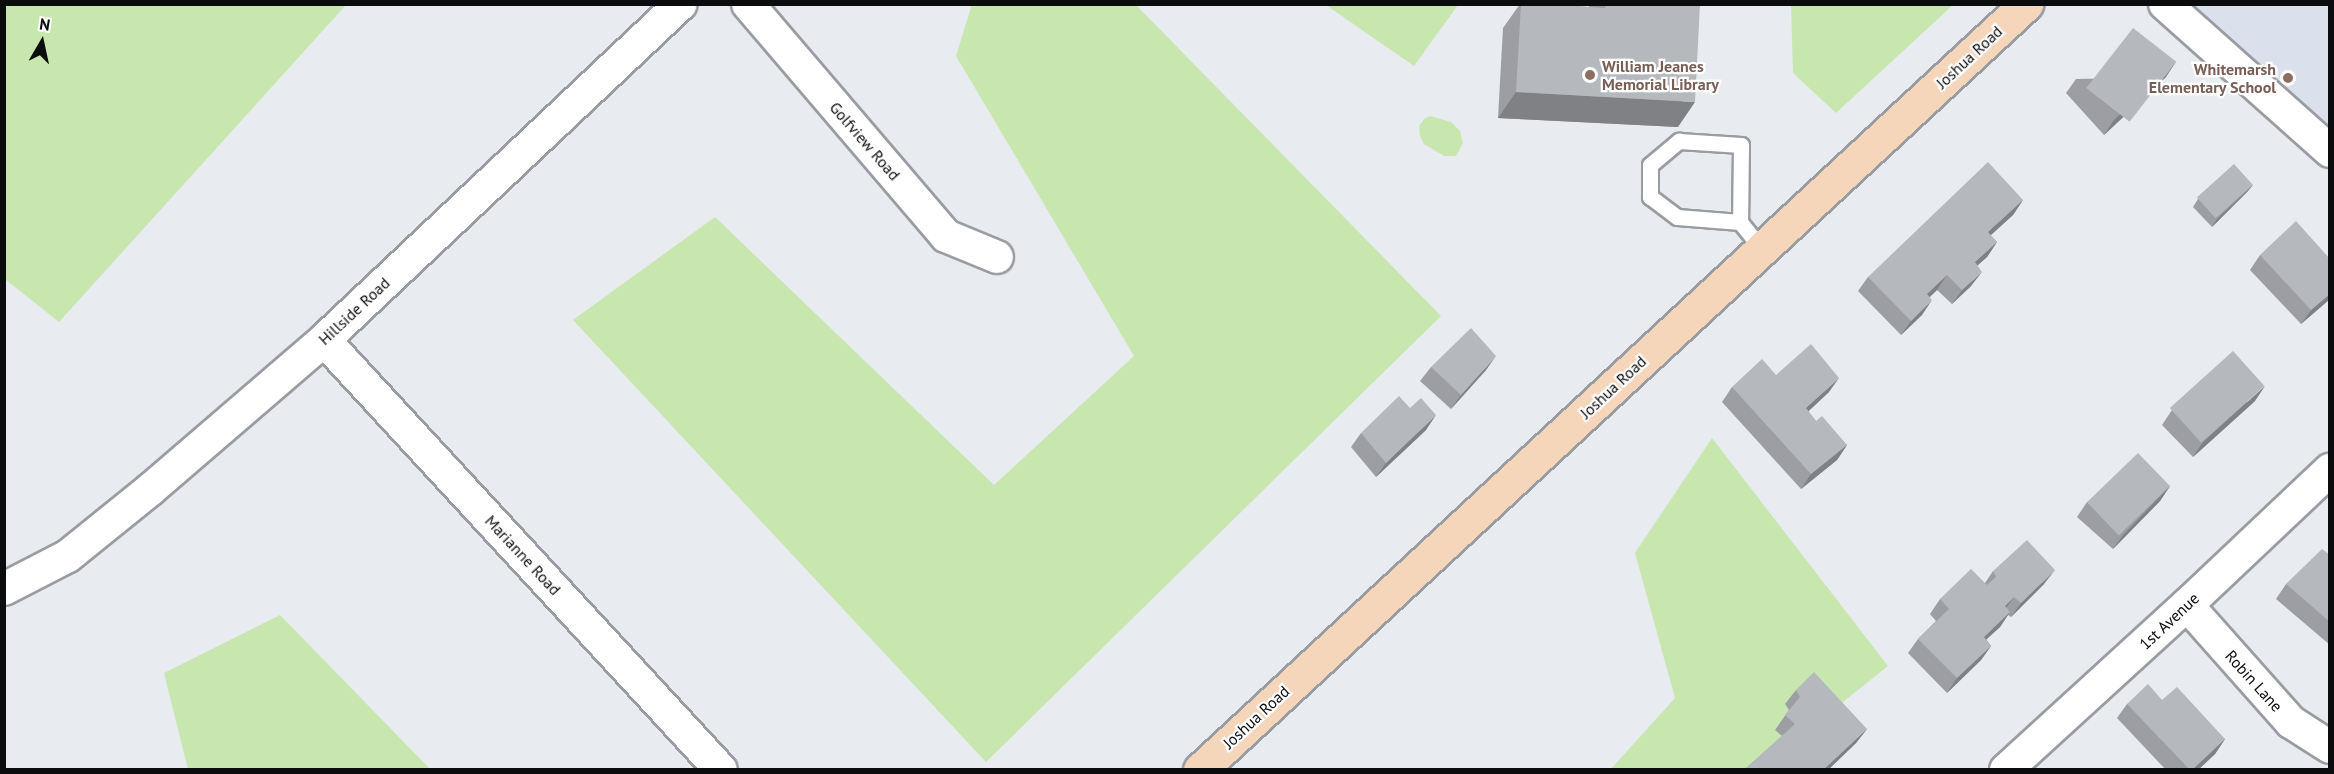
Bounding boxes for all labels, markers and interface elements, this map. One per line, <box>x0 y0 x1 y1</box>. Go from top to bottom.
north arrow <box>12 12 72 72</box>
text: N <box>38 14 52 35</box>
street label: Joshua Road <box>1932 22 2006 92</box>
place label: William Jeanes Memorial Library <box>1602 56 1719 94</box>
place label: Whitemarsh Elementary School <box>2148 59 2276 97</box>
marker: William Jeanes Memorial Library <box>1583 68 1597 82</box>
marker: Whitemarsh Elementary School <box>2281 71 2295 85</box>
street label: Golfview Road <box>826 98 904 184</box>
street label: Hillside Road <box>314 273 394 349</box>
street label: Joshua Road <box>1576 352 1650 422</box>
street label: Marianne Road <box>481 511 565 599</box>
street label: 1st Avenue <box>2135 588 2203 654</box>
street label: Robin Lane <box>2221 646 2287 716</box>
street label: Joshua Road <box>1219 682 1293 752</box>

